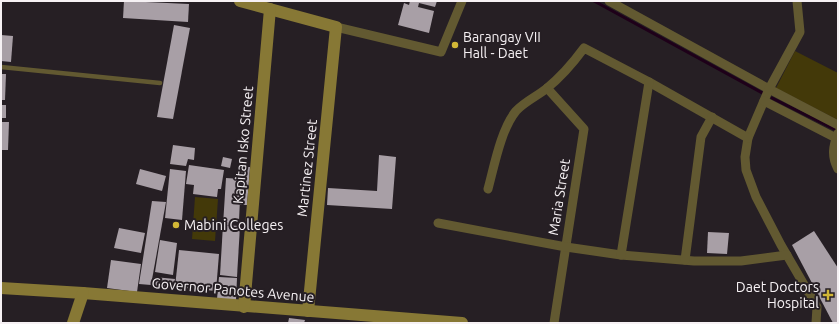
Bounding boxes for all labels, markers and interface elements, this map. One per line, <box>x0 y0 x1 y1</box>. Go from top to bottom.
place label: Barangay VII Hall - Daet <box>463 29 541 61</box>
marker: Barangay VII Hall - Daet <box>450 40 460 50</box>
street label: Kapitan Isko Street <box>230 85 256 205</box>
street label: Martinez Street <box>294 118 320 218</box>
street label: Maria Street <box>545 157 573 237</box>
place label: Mabini Colleges <box>184 217 283 233</box>
marker: Mabini Colleges <box>171 220 181 230</box>
street label: Governor Panotes Avenue <box>151 275 315 305</box>
place label: Daet Doctors Hospital <box>736 279 819 311</box>
marker: Daet Doctors Hospital <box>822 289 834 301</box>

